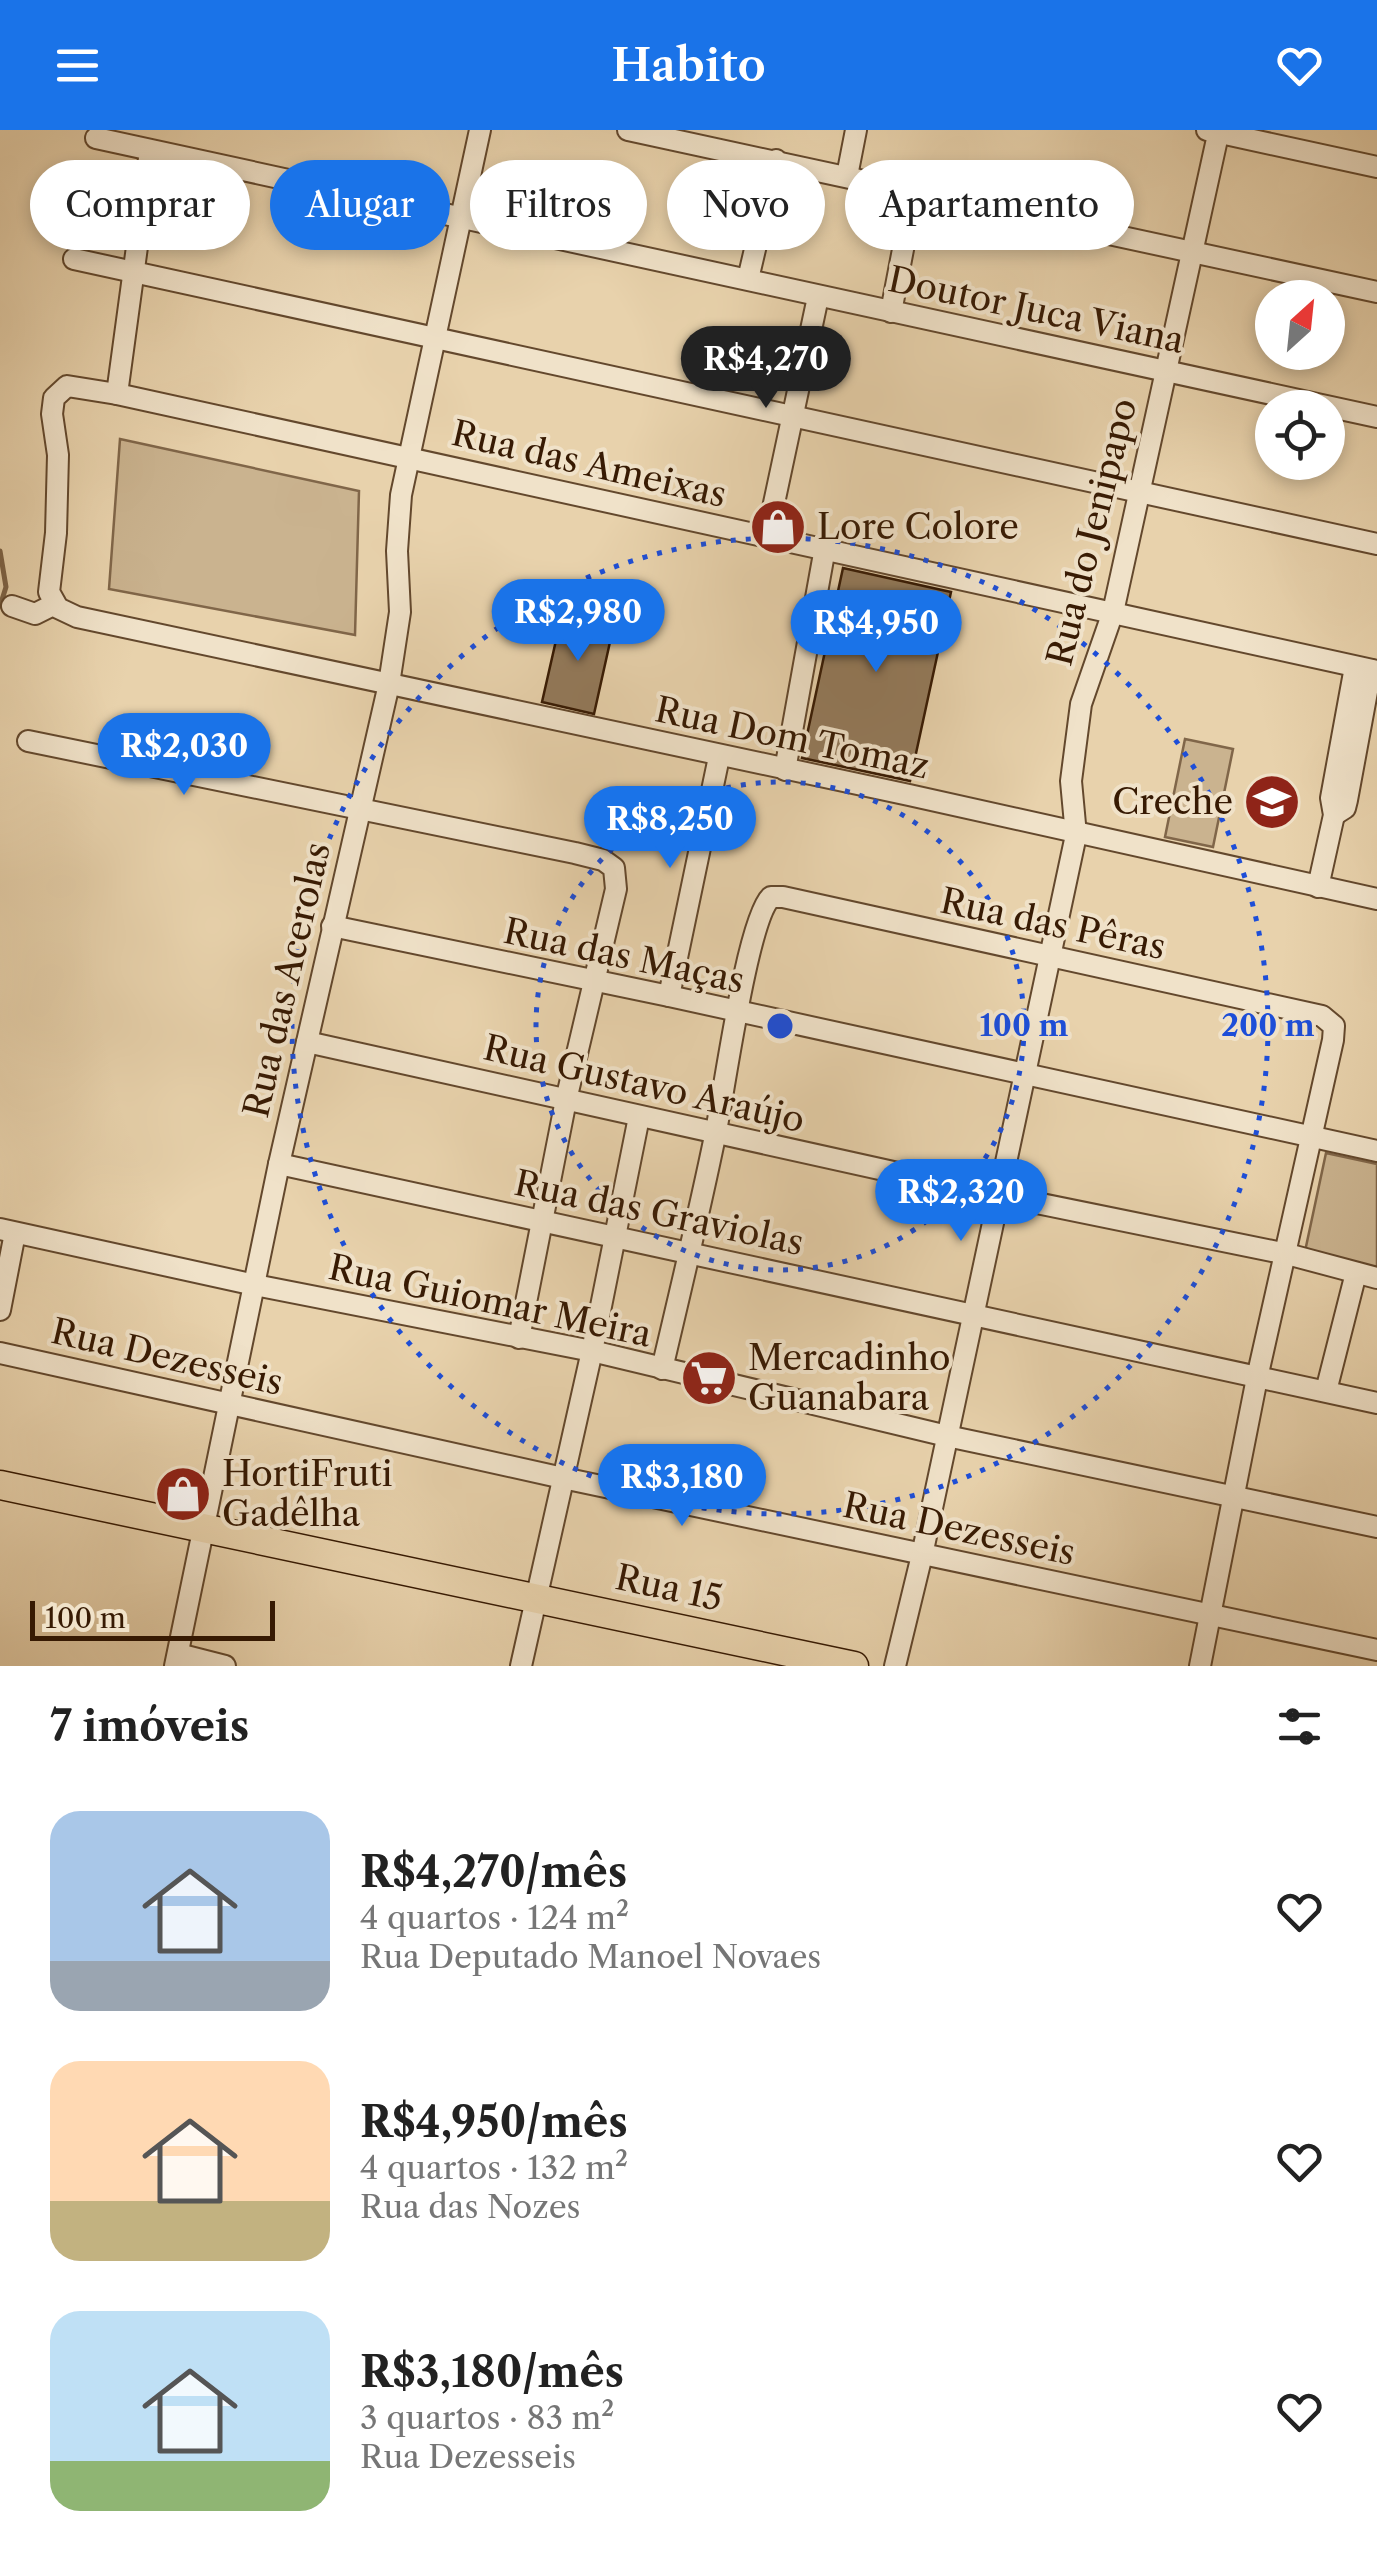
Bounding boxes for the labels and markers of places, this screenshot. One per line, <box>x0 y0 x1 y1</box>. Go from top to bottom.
pin: R$4,270 <box>674 326 858 411</box>
shop icon: Lore Colore <box>748 497 808 557</box>
place label: Lore Colore <box>817 505 1019 548</box>
pin: R$2,980 <box>486 579 670 664</box>
pin: R$4,950 <box>784 590 968 675</box>
pin: R$2,030 <box>92 713 276 798</box>
school or university icon: Creche <box>1242 772 1302 832</box>
place label: Creche <box>1112 780 1233 823</box>
pin: R$8,250 <box>578 786 762 871</box>
centre of rings <box>762 1008 798 1044</box>
pin: R$2,320 <box>869 1159 1053 1244</box>
place label: Mercadinho Guanabara <box>748 1336 951 1419</box>
supermarket icon: Mercadinho Guanabara <box>679 1348 739 1408</box>
pin: R$3,180 <box>590 1444 774 1529</box>
place label: HortiFruti Gadêlha <box>222 1452 392 1535</box>
shop icon: HortiFruti Gadêlha <box>153 1464 213 1524</box>

